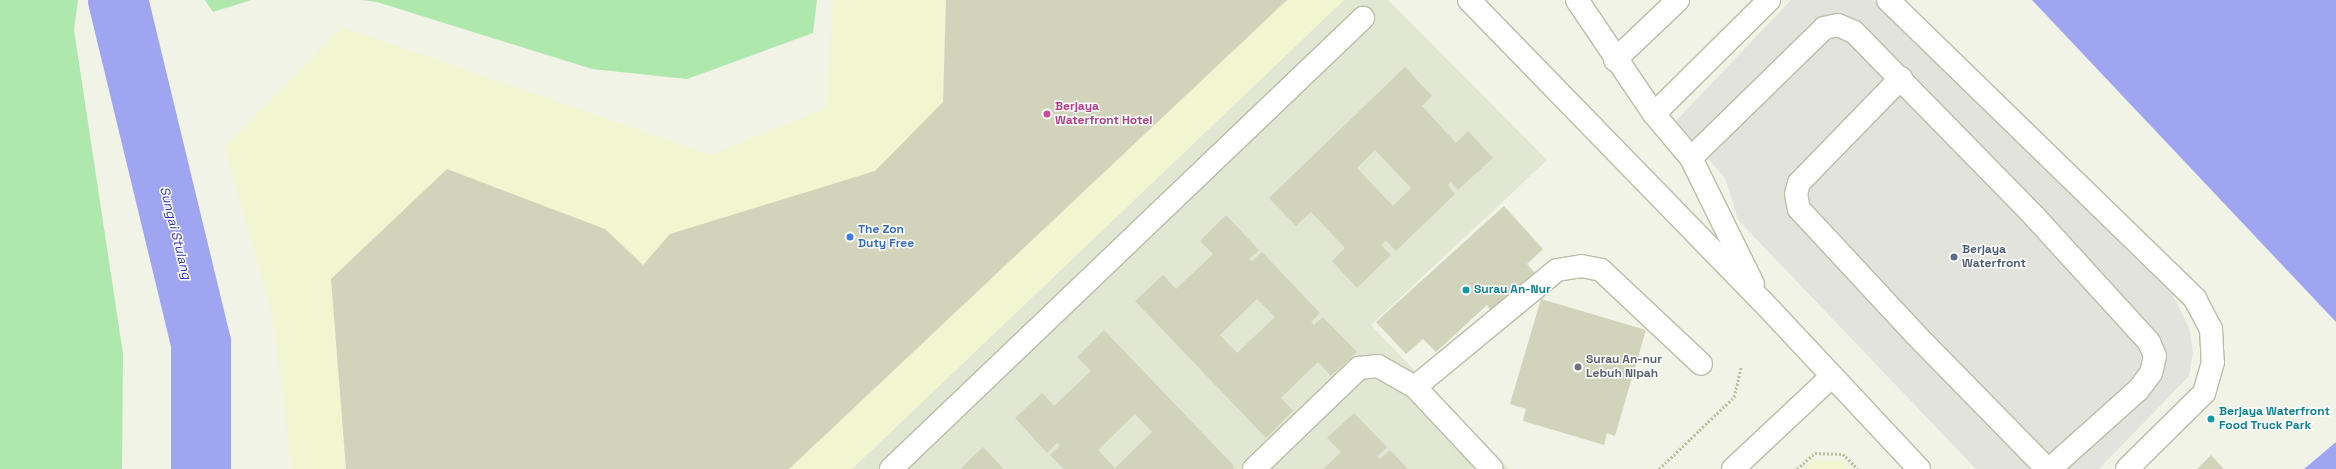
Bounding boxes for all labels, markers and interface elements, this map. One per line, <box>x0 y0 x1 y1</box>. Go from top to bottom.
place label: Berjaya Waterfront Hotel <box>1055 100 1152 128</box>
marker: Berjaya Waterfront Hotel <box>1042 109 1052 119</box>
water label: Sungai Stulang <box>156 185 194 281</box>
place label: The Zon Duty Free <box>858 223 914 251</box>
marker: The Zon Duty Free <box>845 232 855 242</box>
place label: Berjaya Waterfront <box>1962 243 2026 271</box>
marker: Berjaya Waterfront <box>1949 252 1959 262</box>
place label: Surau An-Nur <box>1474 283 1551 297</box>
marker: Surau An-Nur <box>1461 285 1471 295</box>
place label: Surau An-nur Lebuh Nipah <box>1586 353 1662 381</box>
marker: Surau An-nur Lebuh Nipah <box>1573 362 1583 372</box>
place label: Berjaya Waterfront Food Truck Park <box>2219 405 2330 433</box>
marker: Berjaya Waterfront Food Truck Park <box>2206 414 2216 424</box>

